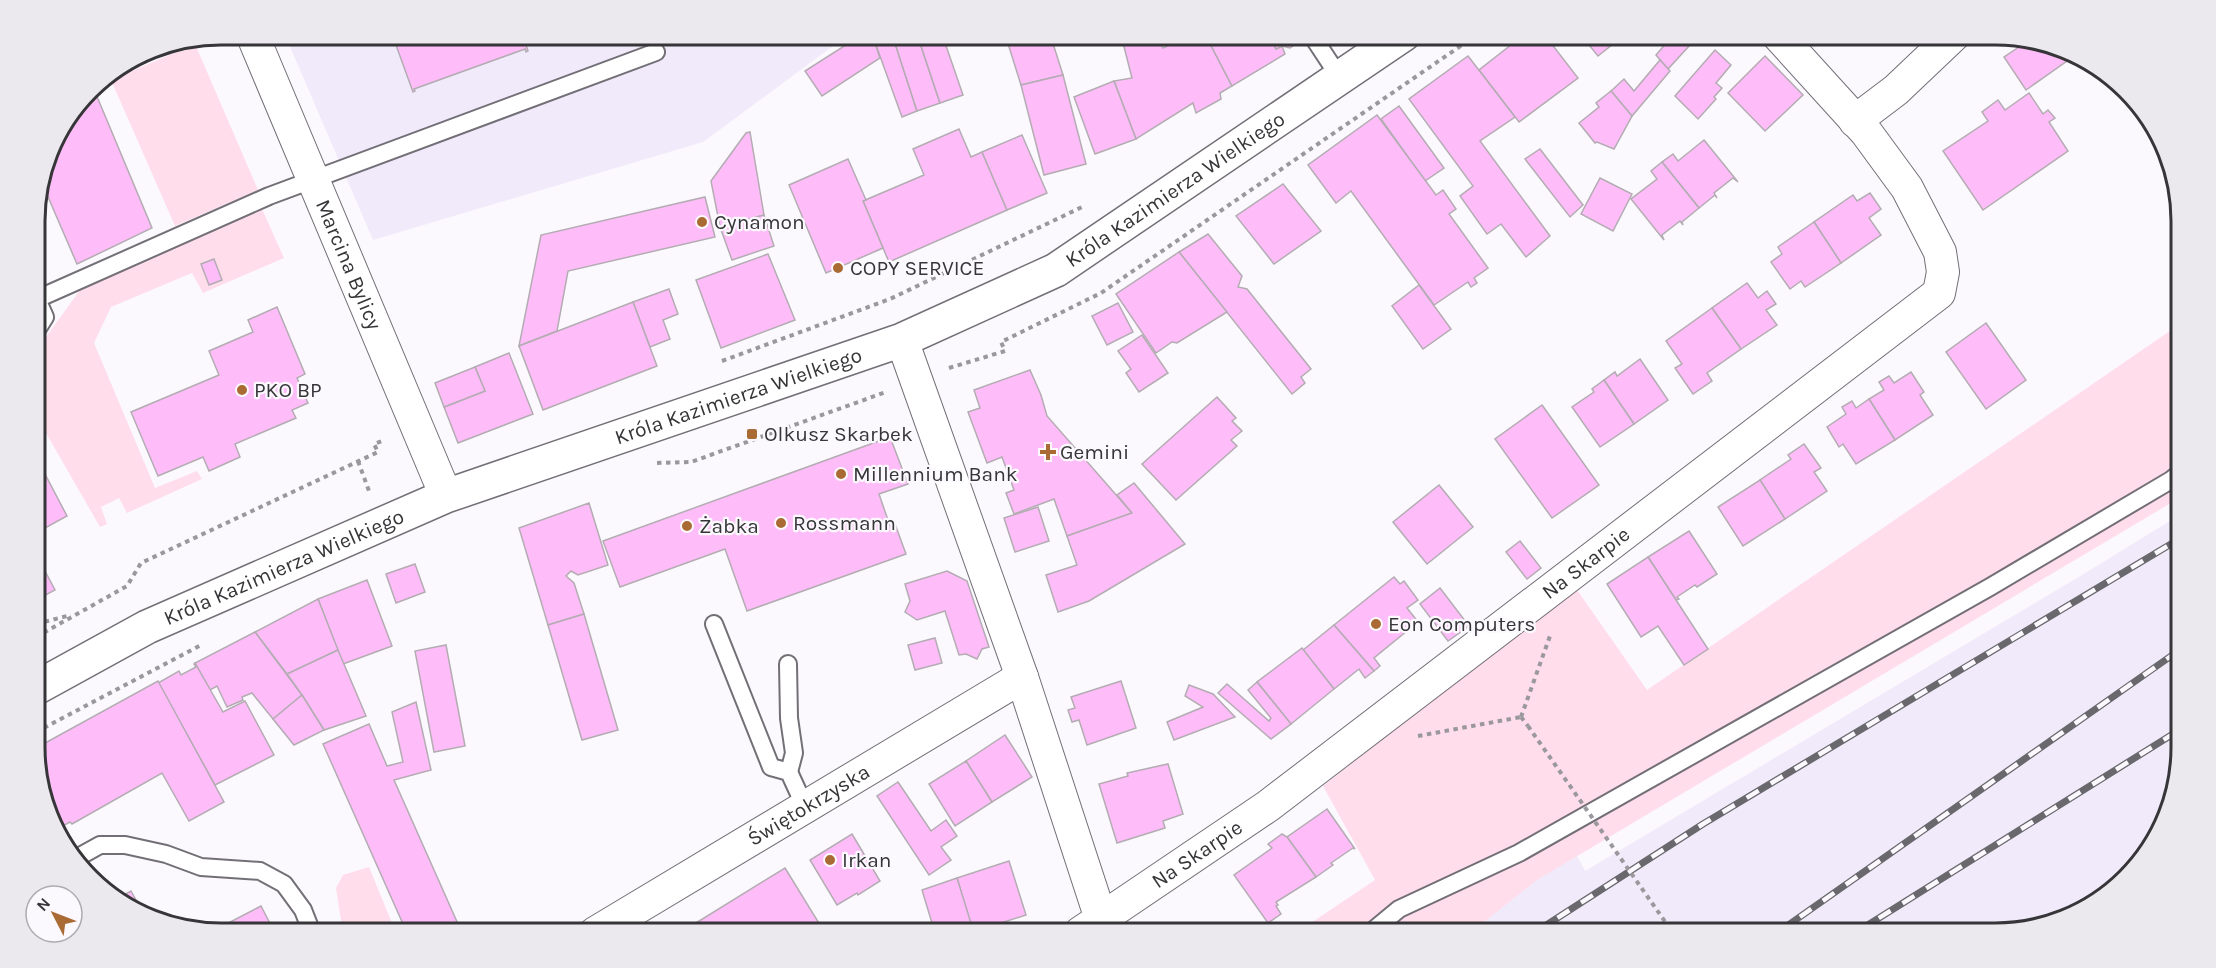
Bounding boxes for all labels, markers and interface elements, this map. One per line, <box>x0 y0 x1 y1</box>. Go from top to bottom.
street label: Króla Kazimierza Wielkiego <box>1061 106 1289 272</box>
street label: Marcina Bylicy <box>311 196 387 333</box>
place label: Cynamon <box>714 210 805 234</box>
marker: Cynamon <box>695 215 709 229</box>
place label: COPY SERVICE <box>850 256 984 280</box>
marker: COPY SERVICE <box>831 261 845 275</box>
street label: Króla Kazimierza Wielkiego <box>612 343 865 449</box>
place label: PKO BP <box>254 378 322 402</box>
marker: PKO BP <box>235 383 249 397</box>
place label: Olkusz Skarbek <box>764 422 913 446</box>
marker: Olkusz Skarbek <box>745 427 759 441</box>
place label: Gemini <box>1060 440 1129 464</box>
marker: Gemini <box>1041 445 1055 459</box>
place label: Millennium Bank <box>853 462 1018 486</box>
marker: Millennium Bank <box>834 467 848 481</box>
street label: Króla Kazimierza Wielkiego <box>160 504 408 630</box>
place label: Rossmann <box>793 511 896 535</box>
place label: Żabka <box>699 514 759 538</box>
marker: Rossmann <box>774 516 788 530</box>
marker: Żabka <box>680 519 694 533</box>
street label: Na Skarpie <box>1537 522 1634 604</box>
place label: Eon Computers <box>1388 612 1535 636</box>
marker: Eon Computers <box>1369 617 1383 631</box>
street label: Świętokrzyska <box>743 759 874 851</box>
street label: Na Skarpie <box>1147 815 1247 893</box>
place label: Irkan <box>842 848 892 872</box>
marker: Irkan <box>823 853 837 867</box>
north arrow <box>24 884 84 944</box>
text: N <box>32 894 54 915</box>

